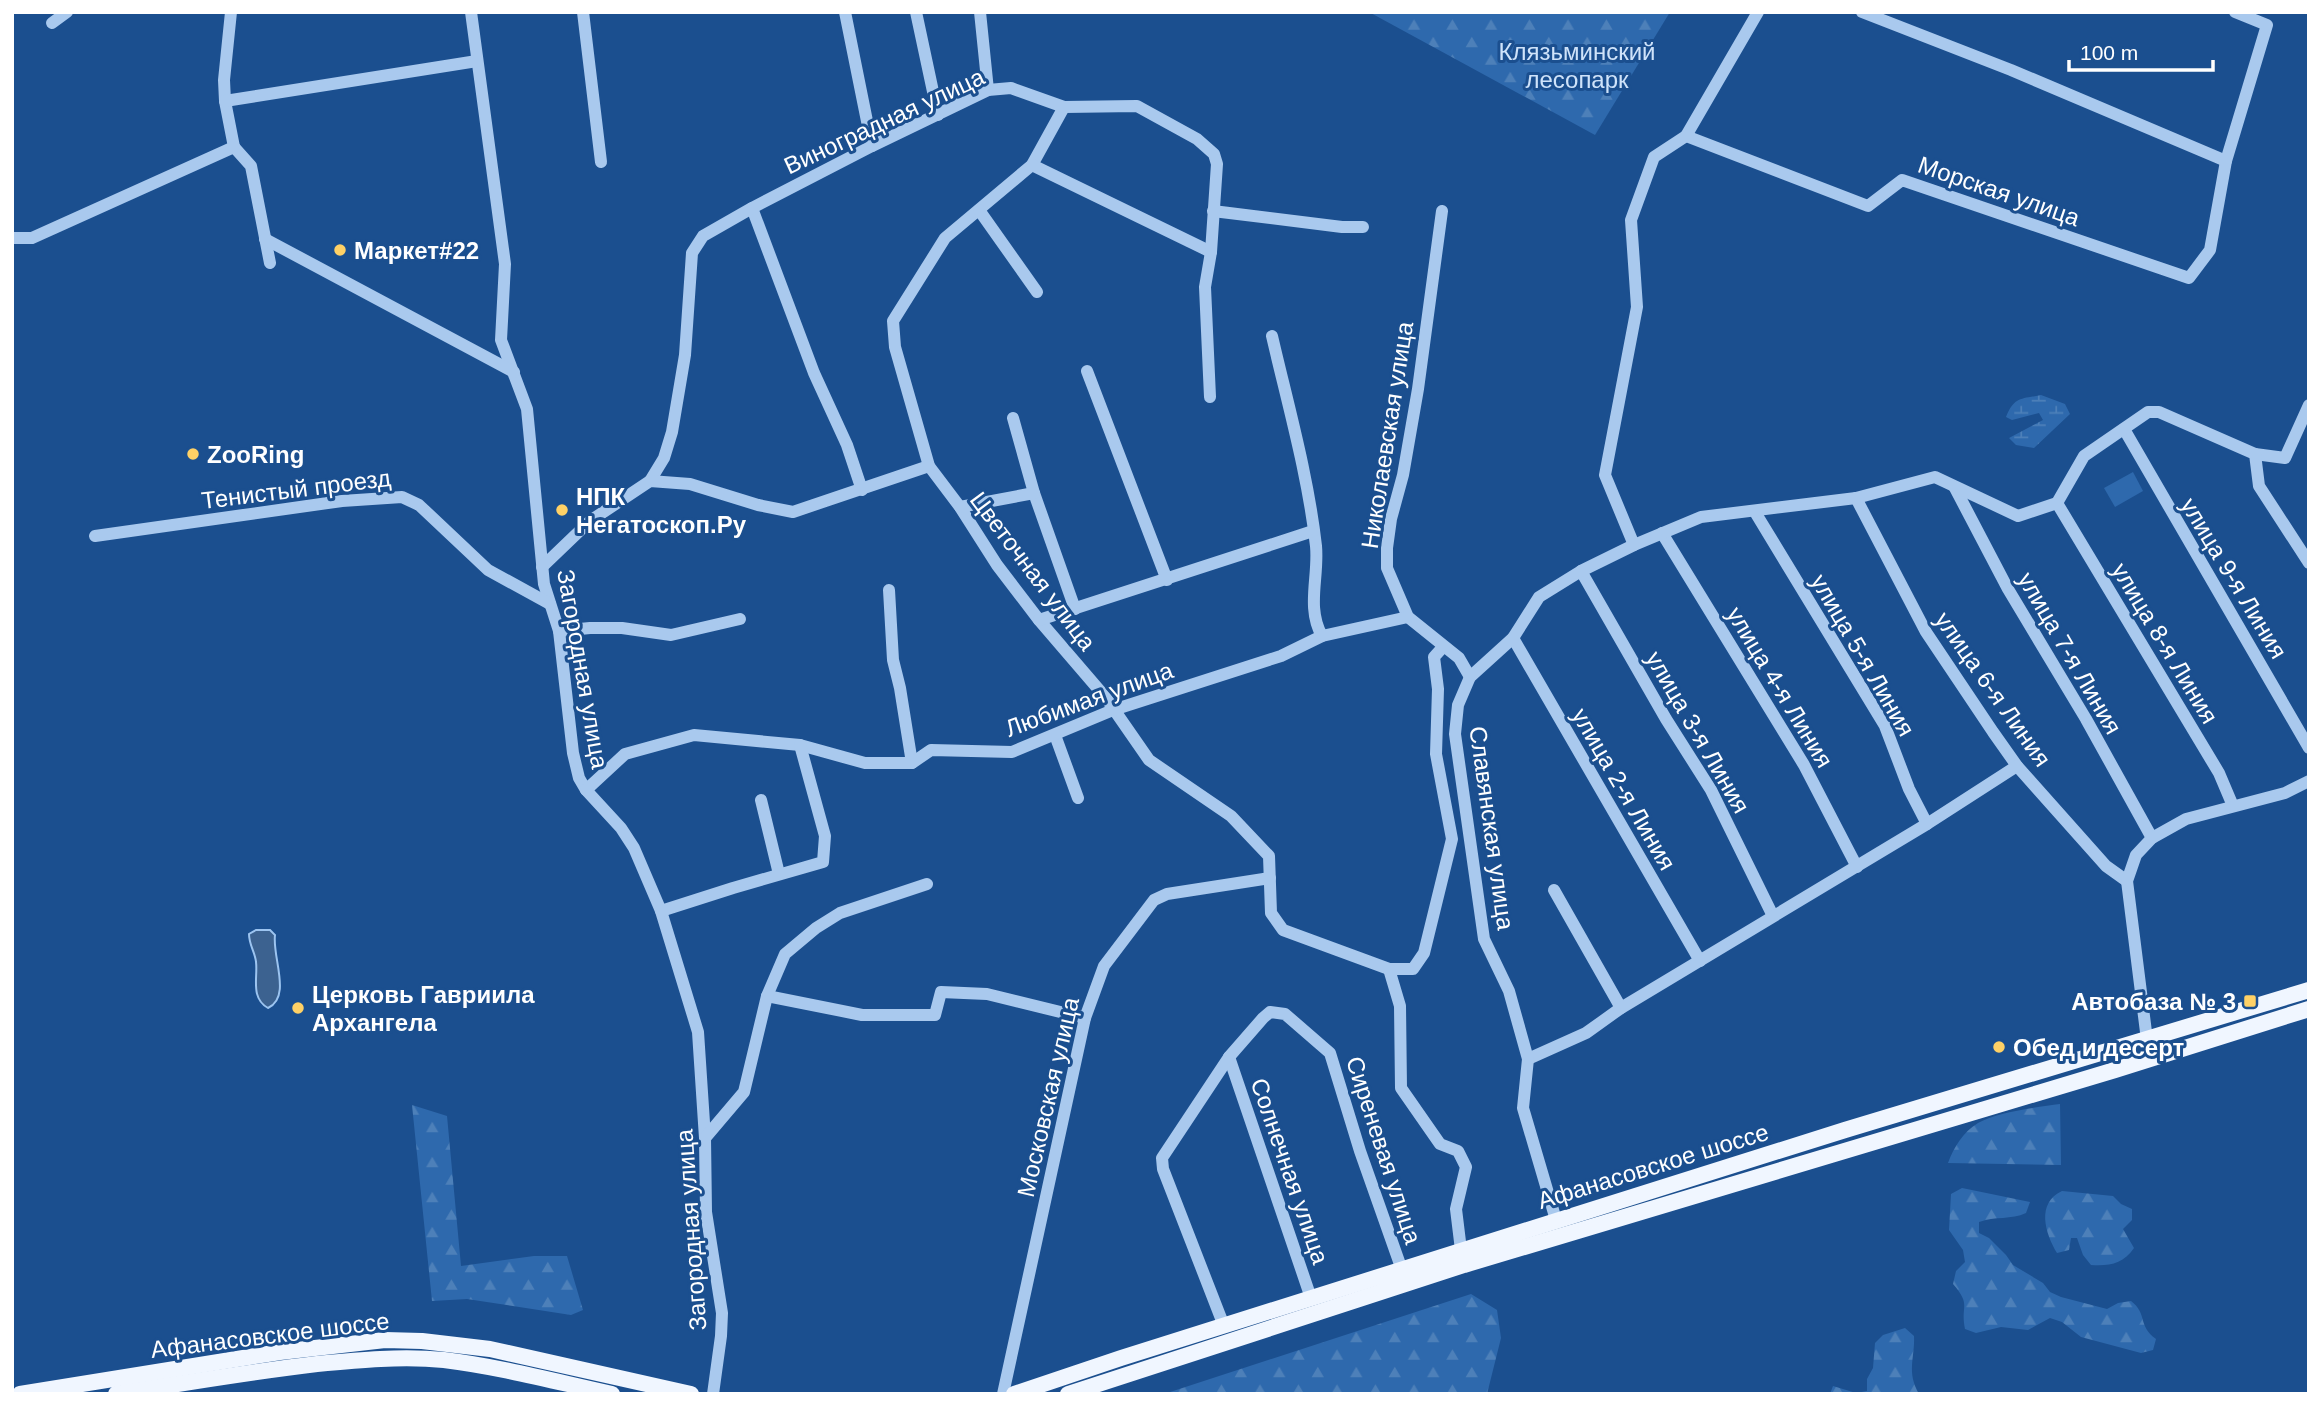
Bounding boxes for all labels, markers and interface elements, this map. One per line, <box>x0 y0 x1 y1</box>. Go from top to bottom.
scale bar <box>2069 28 2212 72</box>
park label: Клязьминский лесопарк <box>1499 38 1655 93</box>
text: 100 m <box>2080 41 2138 64</box>
street label: Виноградная улица <box>780 62 989 179</box>
street label: Морская улица <box>1915 151 2084 231</box>
place label: Маркет#22 <box>354 237 479 264</box>
marker: Маркет#22 <box>332 242 348 258</box>
street label: Николаевская улица <box>1356 319 1418 550</box>
place label: ZooRing <box>207 441 304 468</box>
marker: ZooRing <box>185 446 201 462</box>
street label: Тенистый проезд <box>200 464 392 514</box>
place label: НПК Негатоскоп.Ру <box>576 483 747 538</box>
street label: Цветочная улица <box>965 487 1102 656</box>
street label: улица 9-я Линия <box>2175 493 2293 663</box>
marker: НПК Негатоскоп.Ру <box>554 502 570 518</box>
street label: улица 8-я Линия <box>2106 558 2224 728</box>
street label: Загородная улица <box>552 567 614 771</box>
street label: улица 7-я Линия <box>2013 567 2127 739</box>
street label: улица 5-я Линия <box>1806 569 1920 741</box>
street label: улица 4-я Линия <box>1721 602 1839 772</box>
street label: улица 6-я Линия <box>1930 607 2056 771</box>
street label: улица 3-я Линия <box>1641 646 1755 818</box>
street label: Любимая улица <box>1002 656 1177 742</box>
street label: улица 2-я Линия <box>1567 703 1681 875</box>
street label: Славянская улица <box>1464 724 1520 932</box>
place label: Церковь Гавриила Архангела <box>312 981 535 1036</box>
place label: Автобаза № 3 <box>2071 988 2236 1015</box>
marker: Автобаза № 3 <box>2242 993 2258 1009</box>
street label: Московская улица <box>1012 994 1084 1200</box>
marker: Церковь Гавриила Архангела <box>290 1000 306 1016</box>
place label: Обед и десерт <box>2013 1034 2184 1061</box>
marker: Обед и десерт <box>1991 1039 2007 1055</box>
street label: Сиреневая улица <box>1341 1053 1427 1248</box>
street label: Солнечная улица <box>1246 1075 1335 1268</box>
street label: Афанасовское шоссе <box>1534 1118 1772 1214</box>
street label: Загородная улица <box>670 1128 712 1332</box>
street label: Афанасовское шоссе <box>149 1307 391 1363</box>

